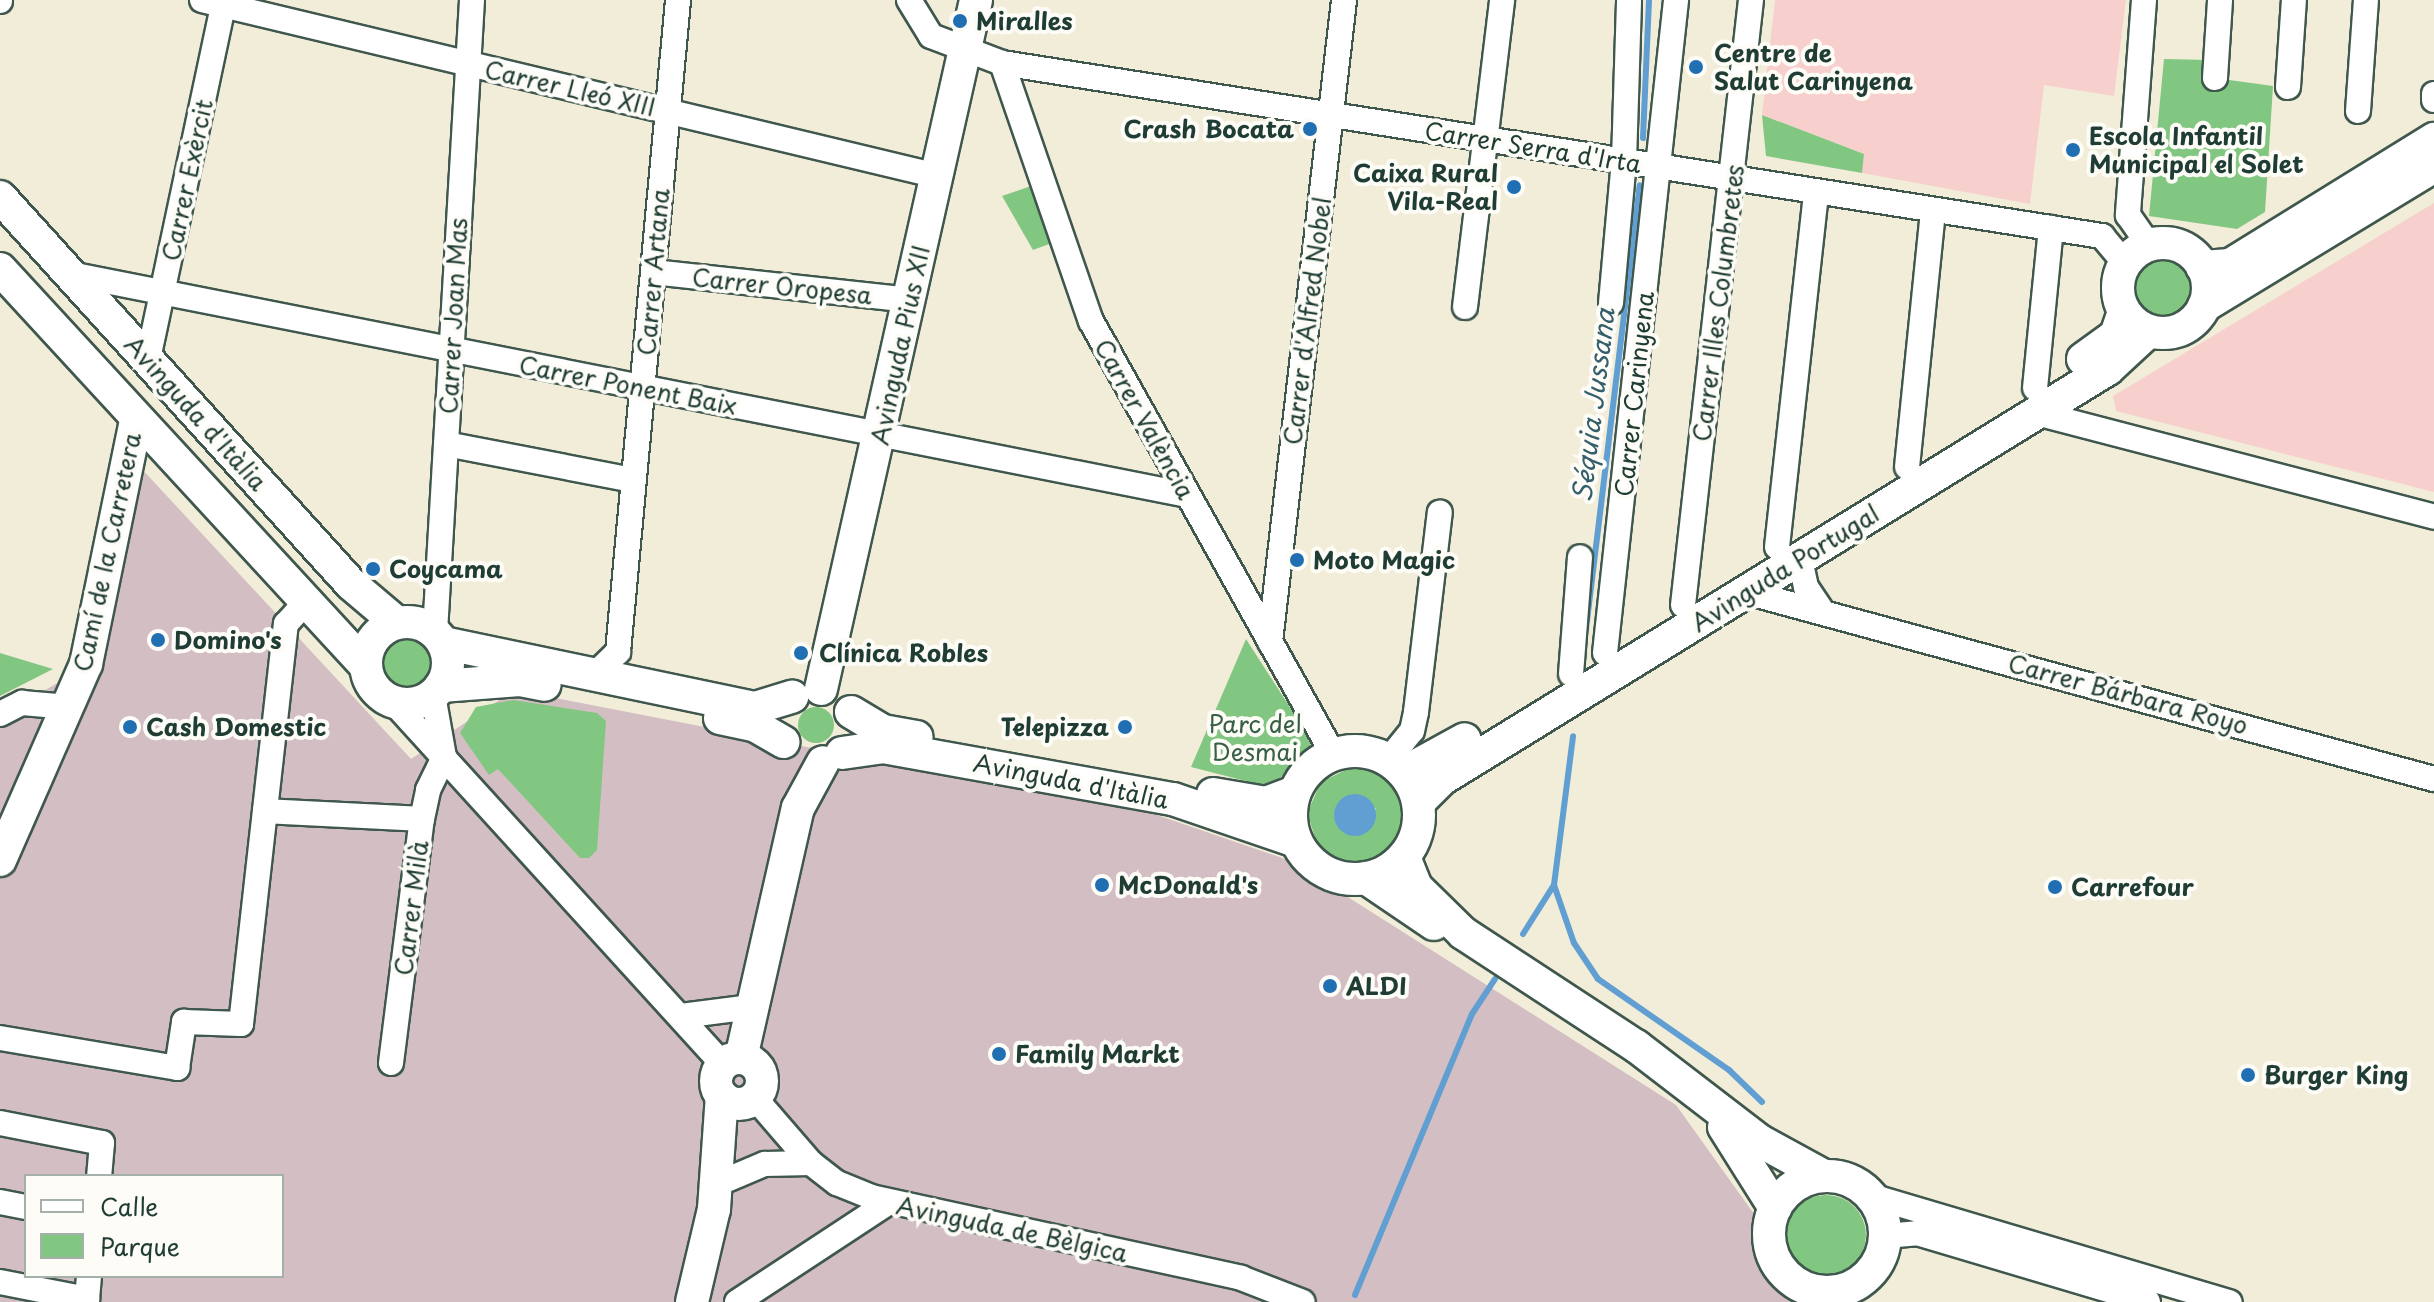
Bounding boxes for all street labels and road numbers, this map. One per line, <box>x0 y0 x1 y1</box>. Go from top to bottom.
street label: Carrer Lleó XIII <box>481 54 659 122</box>
street label: Carrer Exèrcit <box>156 96 218 264</box>
street label: Carrer Serra d'Irta <box>1422 116 1644 178</box>
street label: Carrer Illes Columbretes <box>1687 161 1749 445</box>
street label: Carrer Artana <box>631 187 675 357</box>
street label: Carrer d'Alfred Nobel <box>1277 195 1337 447</box>
street label: Carrer Joan Mas <box>433 217 473 415</box>
street label: Avinguda Pius XII <box>865 243 935 447</box>
street label: Carrer Oropesa <box>690 262 874 310</box>
street label: Carrer Carinyena <box>1609 290 1659 498</box>
street label: Avinguda d'Itàlia <box>119 330 273 496</box>
street label: Carrer València <box>1088 333 1202 505</box>
street label: Carrer Ponent Baix <box>515 349 741 421</box>
street label: Camí de la Carretera <box>67 429 147 675</box>
street label: Avinguda Portugal <box>1686 499 1884 637</box>
street label: Carrer Bárbara Royo <box>2005 648 2251 740</box>
street label: Avinguda d'Itàlia <box>971 748 1171 814</box>
street label: Carrer Milà <box>388 839 434 977</box>
street label: Avinguda de Bèlgica <box>894 1190 1130 1268</box>

